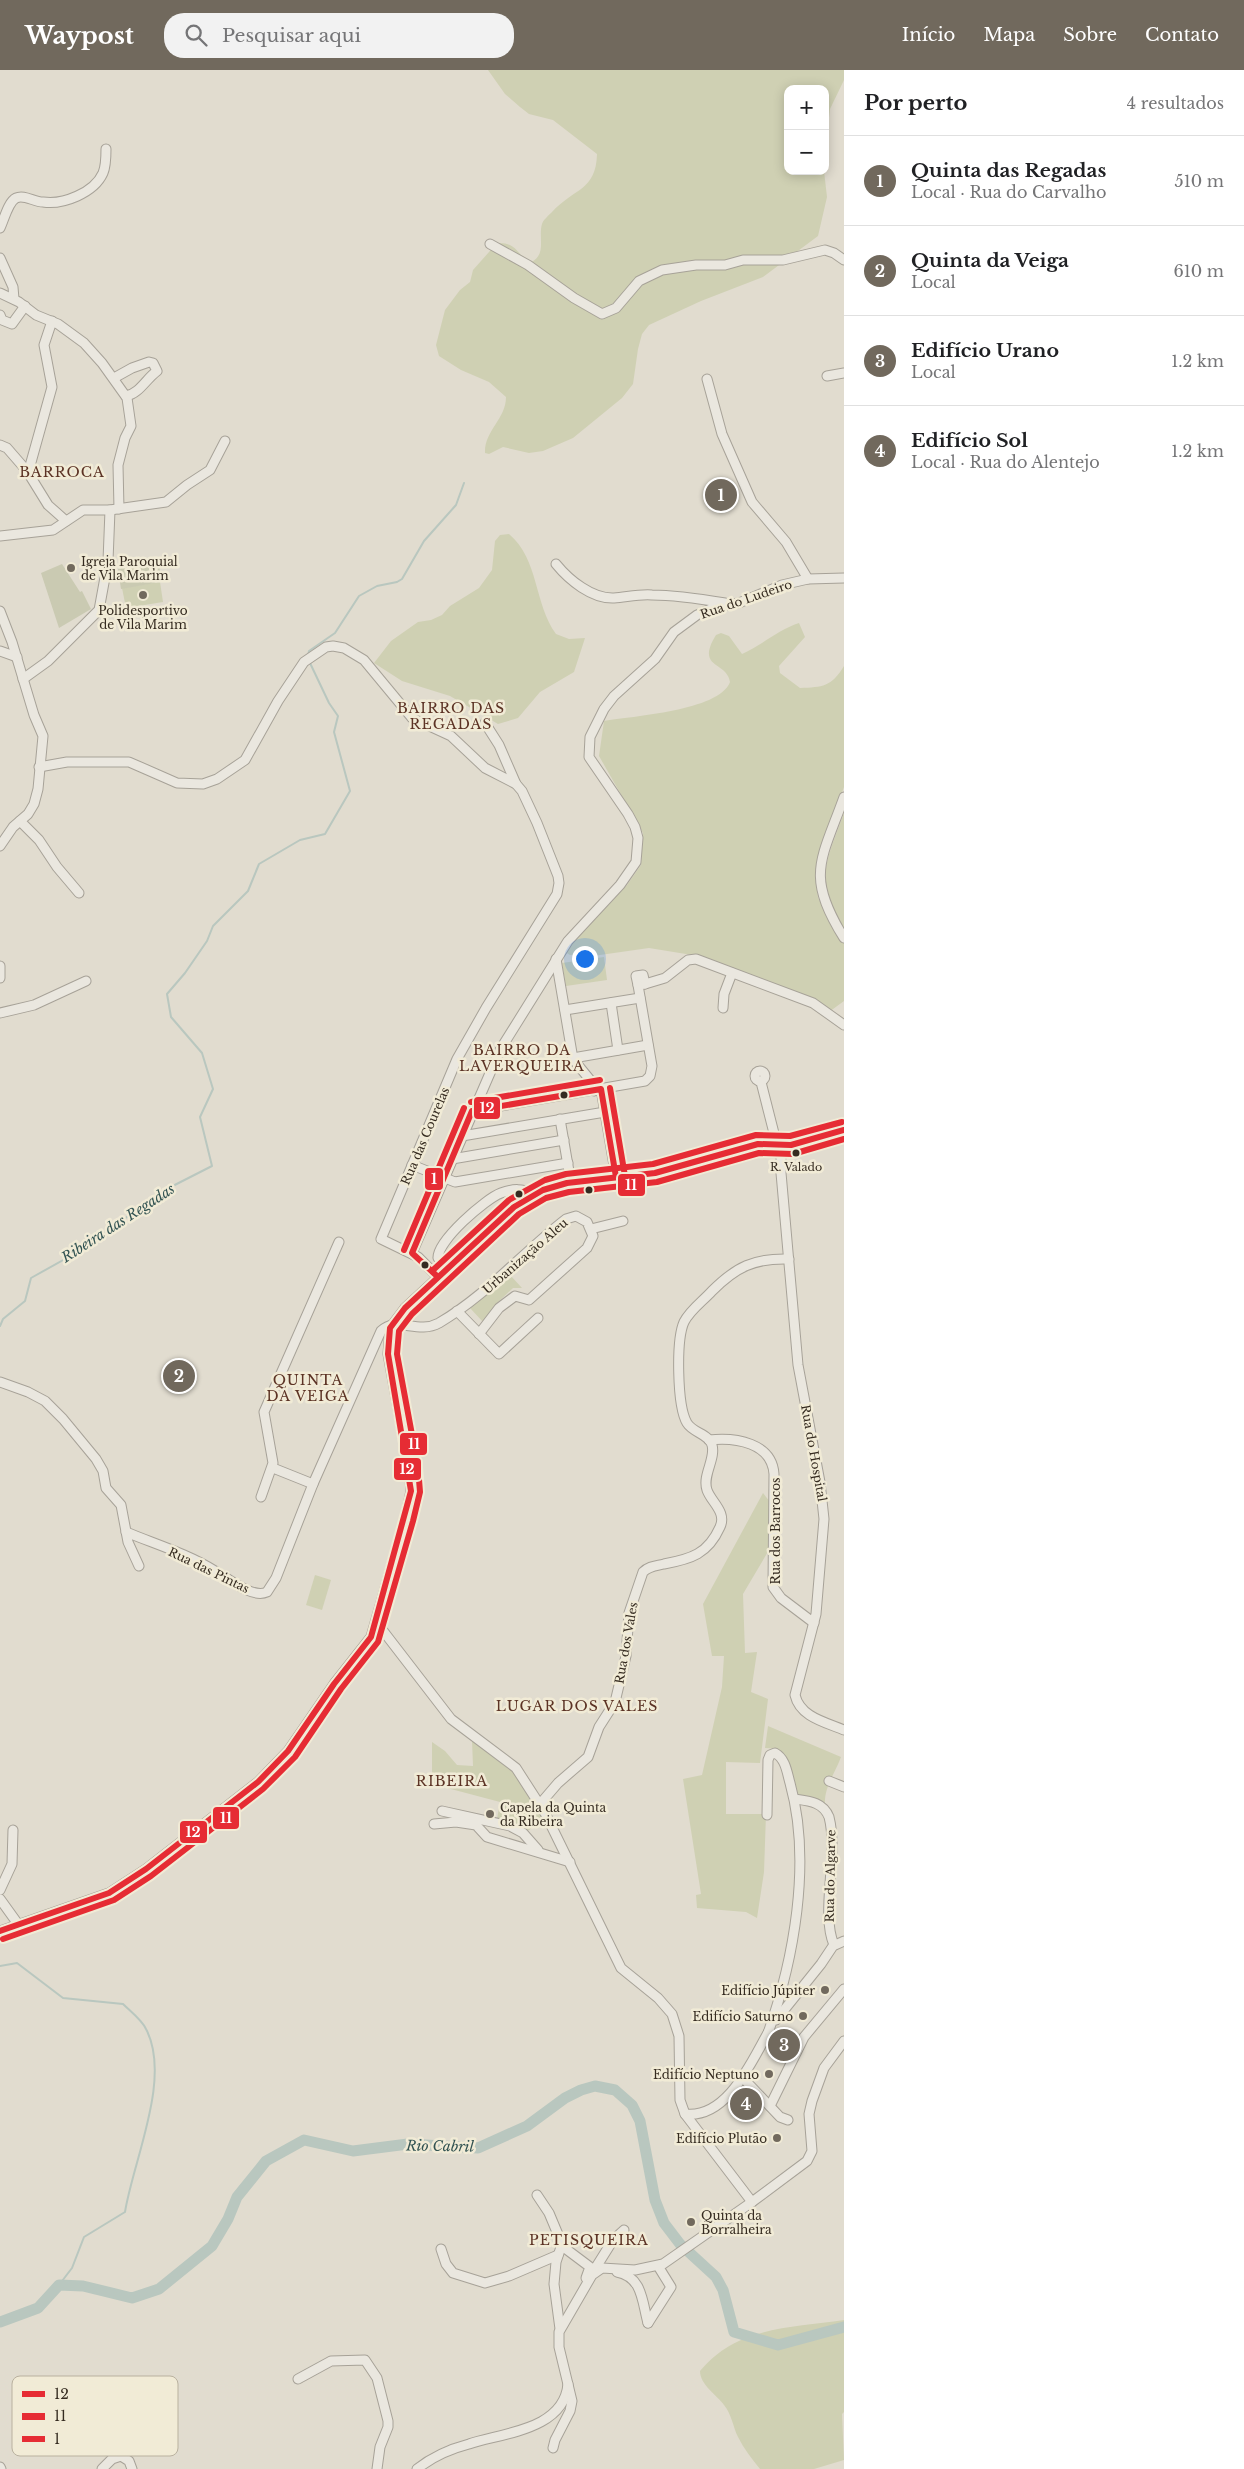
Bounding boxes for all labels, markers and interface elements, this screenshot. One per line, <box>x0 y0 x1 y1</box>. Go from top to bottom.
search box <box>164 13 514 58</box>
text: Waypost <box>25 21 134 50</box>
icon: search <box>182 21 210 49</box>
text: Pesquisar aqui <box>222 24 361 47</box>
text: Início <box>902 24 955 46</box>
text: Mapa <box>983 24 1035 46</box>
text: Sobre <box>1063 24 1117 46</box>
text: Contato <box>1145 24 1219 46</box>
map controls <box>784 85 829 175</box>
button: + <box>784 85 829 130</box>
text: Por perto <box>864 90 967 116</box>
text: 4 resultados <box>1127 93 1224 113</box>
button: − <box>784 130 829 175</box>
text: Quinta das Regadas <box>911 159 1106 182</box>
text: 1 <box>877 171 883 191</box>
text: 510 m <box>1175 171 1224 191</box>
text: Local · Rua do Carvalho <box>911 182 1106 202</box>
text: Quinta da Veiga <box>911 249 1069 272</box>
text: 2 <box>875 261 885 281</box>
text: 610 m <box>1173 261 1224 281</box>
text: Local <box>911 272 956 292</box>
text: Edifício Urano <box>911 339 1059 362</box>
text: 3 <box>875 351 885 371</box>
text: 1.2 km <box>1171 351 1224 371</box>
text: Local <box>911 362 956 382</box>
text: Edifício Sol <box>911 429 1028 452</box>
text: 4 <box>875 441 885 461</box>
text: 1.2 km <box>1171 441 1224 461</box>
text: Local · Rua do Alentejo <box>911 452 1100 472</box>
district label: BARROCA <box>19 463 105 481</box>
pin: 1 <box>705 476 737 514</box>
place label: Igreja Paroquial de Vila Marim <box>81 554 178 583</box>
marker: Igreja Paroquial de Vila Marim <box>65 562 77 574</box>
street label: Rua do Ludeiro <box>698 576 794 622</box>
marker: Polidesportivo de Vila Marim <box>137 589 149 601</box>
place label: Polidesportivo de Vila Marim <box>98 603 188 632</box>
district label: BAIRRO DAS REGADAS <box>397 699 505 733</box>
your location <box>572 946 598 972</box>
district label: BAIRRO DA LAVERQUEIRA <box>459 1041 585 1075</box>
street label: Rua das Courelas <box>398 1085 452 1187</box>
unlabelled marker <box>559 1090 569 1100</box>
line badge: 12 <box>473 1096 501 1120</box>
text: 12 <box>479 1099 495 1117</box>
marker: R. Valado <box>791 1148 801 1158</box>
place label: R. Valado <box>770 1160 822 1174</box>
line badge: 1 <box>424 1167 444 1191</box>
text: 1 <box>431 1170 437 1188</box>
line badge: 11 <box>617 1173 646 1197</box>
text: 11 <box>625 1176 637 1194</box>
water label: Ribeira das Regadas <box>57 1180 178 1267</box>
unlabelled marker <box>584 1185 594 1195</box>
unlabelled marker <box>514 1189 524 1199</box>
street label: Urbanização Aleu <box>479 1215 571 1297</box>
unlabelled marker <box>420 1260 430 1270</box>
pin: 2 <box>163 1357 195 1395</box>
district label: QUINTA DA VEIGA <box>266 1371 350 1405</box>
street label: Rua do Hospital <box>798 1403 830 1503</box>
line badge: 11 <box>399 1432 428 1456</box>
text: 11 <box>408 1435 420 1453</box>
line badge: 12 <box>393 1457 422 1481</box>
text: 12 <box>399 1460 415 1478</box>
street label: Rua dos Barrocos <box>768 1477 783 1585</box>
street label: Rua das Pintas <box>166 1544 252 1596</box>
street label: Rua dos Vales <box>611 1601 641 1685</box>
district label: LUGAR DOS VALES <box>496 1697 658 1715</box>
district label: RIBEIRA <box>416 1772 488 1790</box>
place label: Capela da Quinta da Ribeira <box>500 1800 607 1829</box>
line badge: 11 <box>212 1806 240 1830</box>
marker: Capela da Quinta da Ribeira <box>484 1808 496 1820</box>
text: 11 <box>220 1809 232 1827</box>
line badge: 12 <box>179 1820 208 1844</box>
text: 12 <box>185 1823 201 1841</box>
street label: Rua do Algarve <box>822 1829 838 1923</box>
place label: Edifício Júpiter <box>721 1983 815 1998</box>
marker: Edifício Júpiter <box>819 1984 831 1996</box>
place label: Edifício Saturno <box>692 2009 793 2024</box>
marker: Edifício Saturno <box>797 2010 809 2022</box>
pin: 3 <box>768 2026 800 2064</box>
place label: Edifício Neptuno <box>653 2067 759 2082</box>
marker: Edifício Neptuno <box>763 2068 775 2080</box>
pin: 4 <box>730 2085 762 2123</box>
place label: Edifício Plutão <box>676 2131 767 2146</box>
marker: Edifício Plutão <box>771 2132 783 2144</box>
water label: Rio Cabril <box>405 2136 475 2156</box>
place label: Quinta da Borralheira <box>701 2208 772 2237</box>
marker: Quinta da Borralheira <box>685 2216 697 2228</box>
district label: PETISQUEIRA <box>529 2231 649 2249</box>
legend <box>12 2376 178 2456</box>
text: 12 <box>54 2385 69 2403</box>
text: 11 <box>54 2407 67 2425</box>
text: 1 <box>54 2430 60 2448</box>

